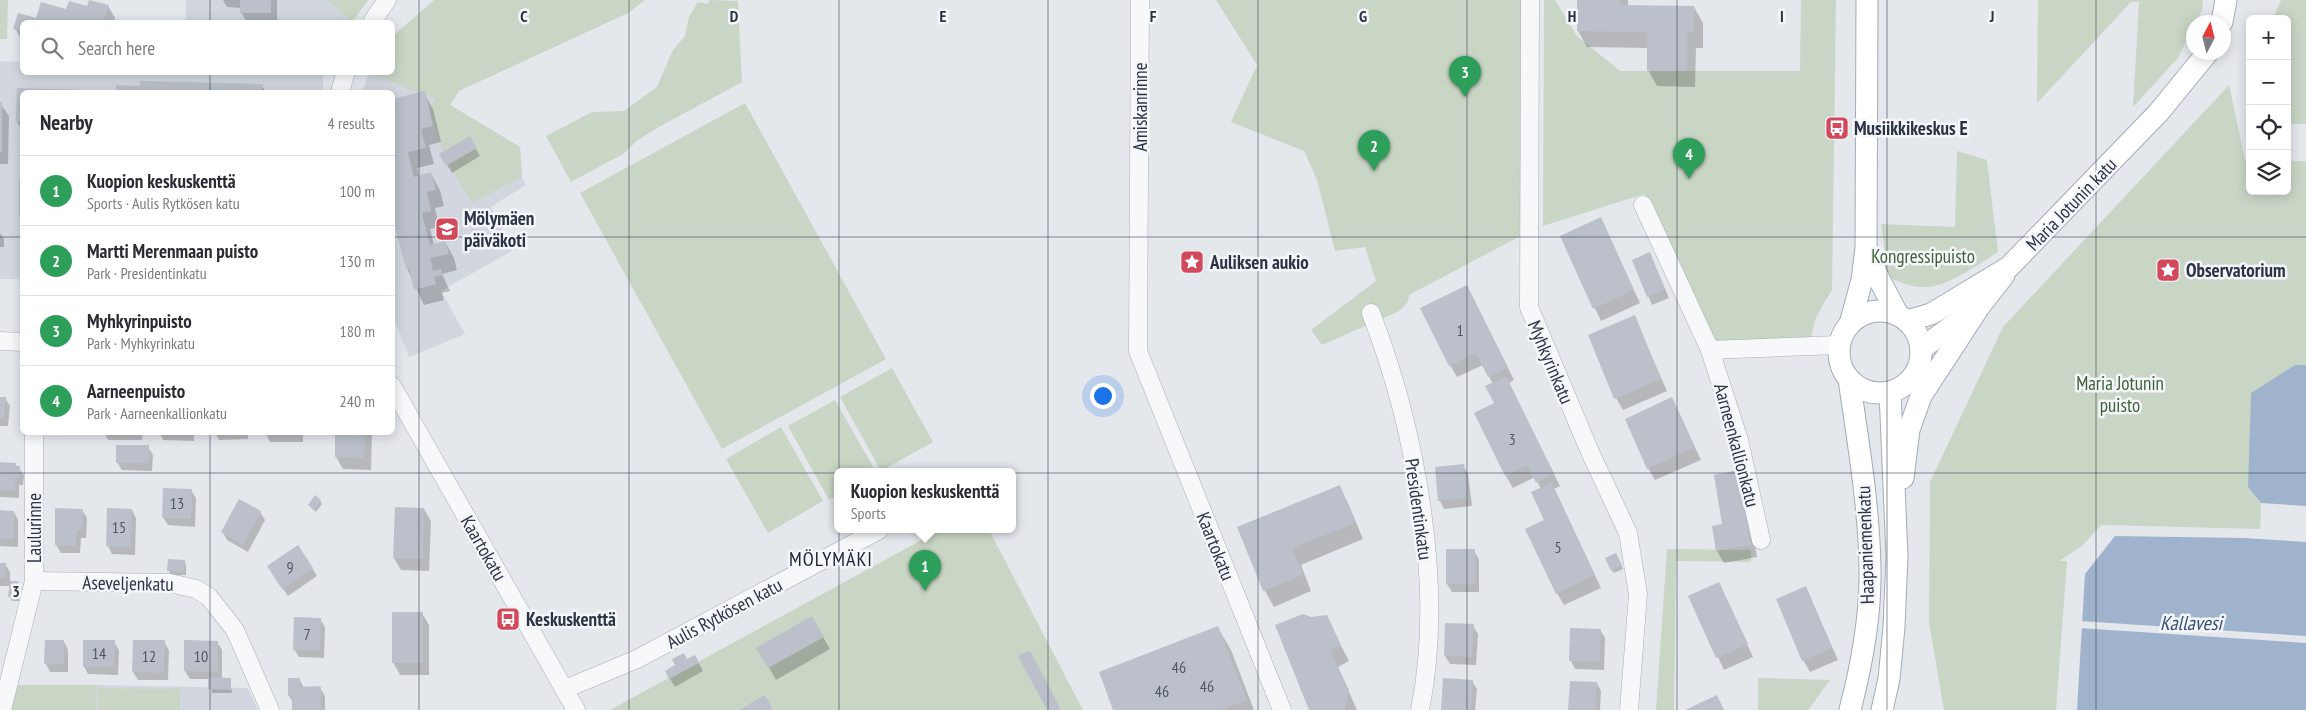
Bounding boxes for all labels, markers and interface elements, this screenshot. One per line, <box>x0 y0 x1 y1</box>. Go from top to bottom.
text: C <box>520 6 528 26</box>
text: D <box>730 6 739 26</box>
text: E <box>940 6 947 26</box>
text: F <box>1150 6 1157 26</box>
text: G <box>1359 6 1367 26</box>
text: H <box>1568 6 1576 26</box>
text: I <box>1780 6 1784 26</box>
text: J <box>1989 6 1994 26</box>
north arrow <box>2186 15 2231 60</box>
map controls <box>2246 15 2291 195</box>
button: + <box>2246 15 2291 60</box>
search box <box>20 20 395 75</box>
icon: search <box>38 34 66 62</box>
text: Search here <box>78 36 155 60</box>
pin: 3 <box>1449 56 1481 97</box>
button: − <box>2246 60 2291 105</box>
street label: Amiskanrinne <box>1128 62 1152 152</box>
button: locate <box>2246 105 2291 150</box>
text: Nearby <box>40 109 93 136</box>
text: 4 results <box>328 113 375 133</box>
bus stop icon: Musiikkikeskus E <box>1824 115 1850 141</box>
place label: Musiikkikeskus E <box>1854 116 1968 140</box>
pin: 2 <box>1358 130 1390 171</box>
pin: 4 <box>1673 138 1705 179</box>
button: layers <box>2246 150 2291 195</box>
street label: Maria Jotunin katu <box>2021 152 2121 256</box>
text: Kuopion keskuskenttä <box>87 169 236 193</box>
text: 1 <box>52 181 60 201</box>
text: 100 m <box>340 181 375 201</box>
text: Sports · Aulis Rytkösen katu <box>87 193 240 213</box>
place label: Mölymäen päiväkoti <box>464 206 534 252</box>
school or university icon: Mölymäen päiväkoti <box>434 216 460 242</box>
text: Martti Merenmaan puisto <box>87 239 258 263</box>
park label: Kongressipuisto <box>1871 244 1975 268</box>
place icon: Auliksen aukio <box>1179 249 1205 275</box>
place label: Auliksen aukio <box>1209 250 1309 274</box>
text: 2 <box>52 251 60 271</box>
text: 130 m <box>340 251 375 271</box>
place icon: Observatorium <box>2155 257 2181 283</box>
place label: Observatorium <box>2186 258 2286 282</box>
text: Park · Presidentinkatu <box>87 263 207 283</box>
text: Myhkyrinpuisto <box>87 309 192 333</box>
street label: Myhkyrinkatu <box>1523 317 1579 407</box>
house number: 1 <box>1456 320 1464 340</box>
text: 3 <box>52 321 60 341</box>
text: 180 m <box>340 321 375 341</box>
text: Park · Myhkyrinkatu <box>87 333 195 353</box>
park label: Maria Jotunin puisto <box>2076 371 2164 417</box>
text: Aarneenpuisto <box>87 379 185 403</box>
street label: Aarneenkallionkatu <box>1709 381 1765 509</box>
your location <box>1090 383 1116 409</box>
text: 4 <box>52 391 60 411</box>
text: 240 m <box>340 391 375 411</box>
text: Park · Aarneenkallionkatu <box>87 403 227 423</box>
house number: 3 <box>1508 429 1516 449</box>
street label: Presidentinkatu <box>1400 457 1438 561</box>
popup <box>834 468 1016 533</box>
text: Kuopion keskuskenttä <box>851 479 999 503</box>
street label: Haapaniemenkatu <box>1851 485 1879 605</box>
street label: Laulurinne <box>22 493 46 563</box>
house number: 13 <box>170 493 184 513</box>
text: Sports <box>851 503 886 523</box>
street label: Kaartokatu <box>1191 508 1241 584</box>
street label: Kaartokatu <box>456 511 512 585</box>
house number: 15 <box>112 517 126 537</box>
house number: 5 <box>1554 537 1562 557</box>
district label: MÖLYMÄKI <box>789 546 873 572</box>
pin: 1 <box>909 550 941 591</box>
house number: 9 <box>286 557 294 577</box>
street label: Aseveljenkatu <box>82 570 174 596</box>
street label: Aulis Rytkösen katu <box>662 572 786 654</box>
text: 3 <box>12 581 20 601</box>
bus stop icon: Keskuskenttä <box>495 606 521 632</box>
place label: Keskuskenttä <box>526 607 616 631</box>
water label: Kallavesi <box>2160 610 2225 636</box>
house number: 7 <box>303 624 311 644</box>
house number: 14 <box>92 643 106 663</box>
house number: 12 <box>142 646 156 666</box>
house number: 10 <box>194 646 208 666</box>
house number: 46 <box>1172 657 1186 677</box>
house number: 46 <box>1200 676 1214 696</box>
house number: 46 <box>1155 681 1169 701</box>

